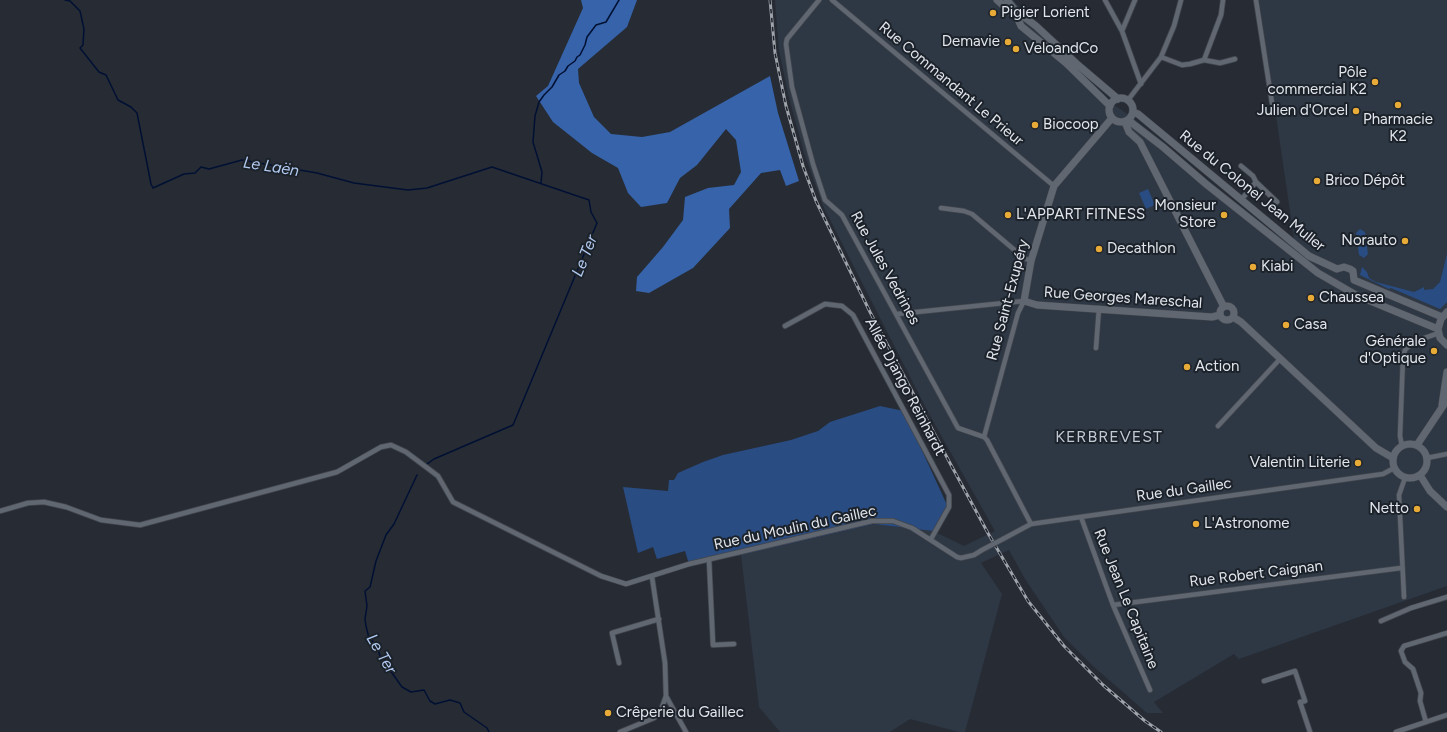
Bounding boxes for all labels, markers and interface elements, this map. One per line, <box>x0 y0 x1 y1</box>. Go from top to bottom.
place label: Pigier Lorient <box>1001 4 1090 22</box>
marker: Pigier Lorient <box>988 8 998 18</box>
street label: Rue Commandant Le Prieur <box>875 18 1027 150</box>
place label: Demavie <box>942 33 1000 51</box>
marker: Demavie <box>1003 37 1013 47</box>
place label: VeloandCo <box>1024 40 1098 58</box>
marker: VeloandCo <box>1011 44 1021 54</box>
place label: Pôle commercial K2 <box>1268 64 1367 99</box>
marker: Pôle commercial K2 <box>1370 77 1380 87</box>
marker: Pharmacie K2 <box>1393 100 1403 110</box>
place label: Julien d'Orcel <box>1257 102 1348 120</box>
marker: Julien d'Orcel <box>1351 106 1361 116</box>
place label: Pharmacie K2 <box>1363 111 1433 146</box>
place label: Biocoop <box>1043 116 1099 134</box>
marker: Biocoop <box>1030 120 1040 130</box>
street label: Rue du Colonel Jean Muller <box>1176 127 1328 255</box>
water label: Le Laën <box>242 153 300 181</box>
place label: Brico Dépôt <box>1325 172 1405 190</box>
marker: Brico Dépôt <box>1312 176 1322 186</box>
place label: Monsieur Store <box>1154 197 1216 232</box>
place label: L'APPART FITNESS <box>1016 206 1145 224</box>
street label: Rue Jules Vedrines <box>846 208 924 328</box>
marker: L'APPART FITNESS <box>1003 210 1013 220</box>
marker: Monsieur Store <box>1219 210 1229 220</box>
water label: Le Ter <box>568 232 602 280</box>
place label: Norauto <box>1341 232 1397 250</box>
marker: Norauto <box>1400 236 1410 246</box>
street label: Rue Saint-Exupéry <box>983 237 1033 363</box>
place label: Decathlon <box>1107 240 1176 258</box>
marker: Decathlon <box>1094 244 1104 254</box>
place label: Kiabi <box>1261 258 1294 276</box>
marker: Kiabi <box>1248 262 1258 272</box>
street label: Rue Georges Mareschal <box>1043 283 1203 313</box>
place label: Chaussea <box>1319 289 1384 307</box>
marker: Chaussea <box>1306 293 1316 303</box>
street label: Allée Django Reinhardt <box>861 315 949 459</box>
place label: Casa <box>1294 316 1327 334</box>
marker: Casa <box>1281 320 1291 330</box>
place label: Générale d'Optique <box>1359 333 1426 368</box>
marker: Générale d'Optique <box>1429 346 1439 356</box>
place label: Action <box>1195 358 1239 376</box>
marker: Action <box>1182 362 1192 372</box>
district label: KERBREVEST <box>1055 427 1163 447</box>
place label: Valentin Literie <box>1250 454 1350 472</box>
marker: Valentin Literie <box>1353 458 1363 468</box>
street label: Rue du Gaillec <box>1135 474 1233 506</box>
place label: Netto <box>1369 500 1409 518</box>
street label: Rue du Moulin du Gaillec <box>712 502 878 554</box>
marker: Netto <box>1412 504 1422 514</box>
place label: L'Astronome <box>1204 515 1289 533</box>
marker: L'Astronome <box>1191 519 1201 529</box>
street label: Rue Jean Le Capitaine <box>1090 526 1162 672</box>
street label: Rue Robert Caignan <box>1188 557 1324 591</box>
water label: Le Ter <box>362 631 400 677</box>
place label: Crêperie du Gaillec <box>616 704 744 722</box>
marker: Crêperie du Gaillec <box>603 708 613 718</box>

